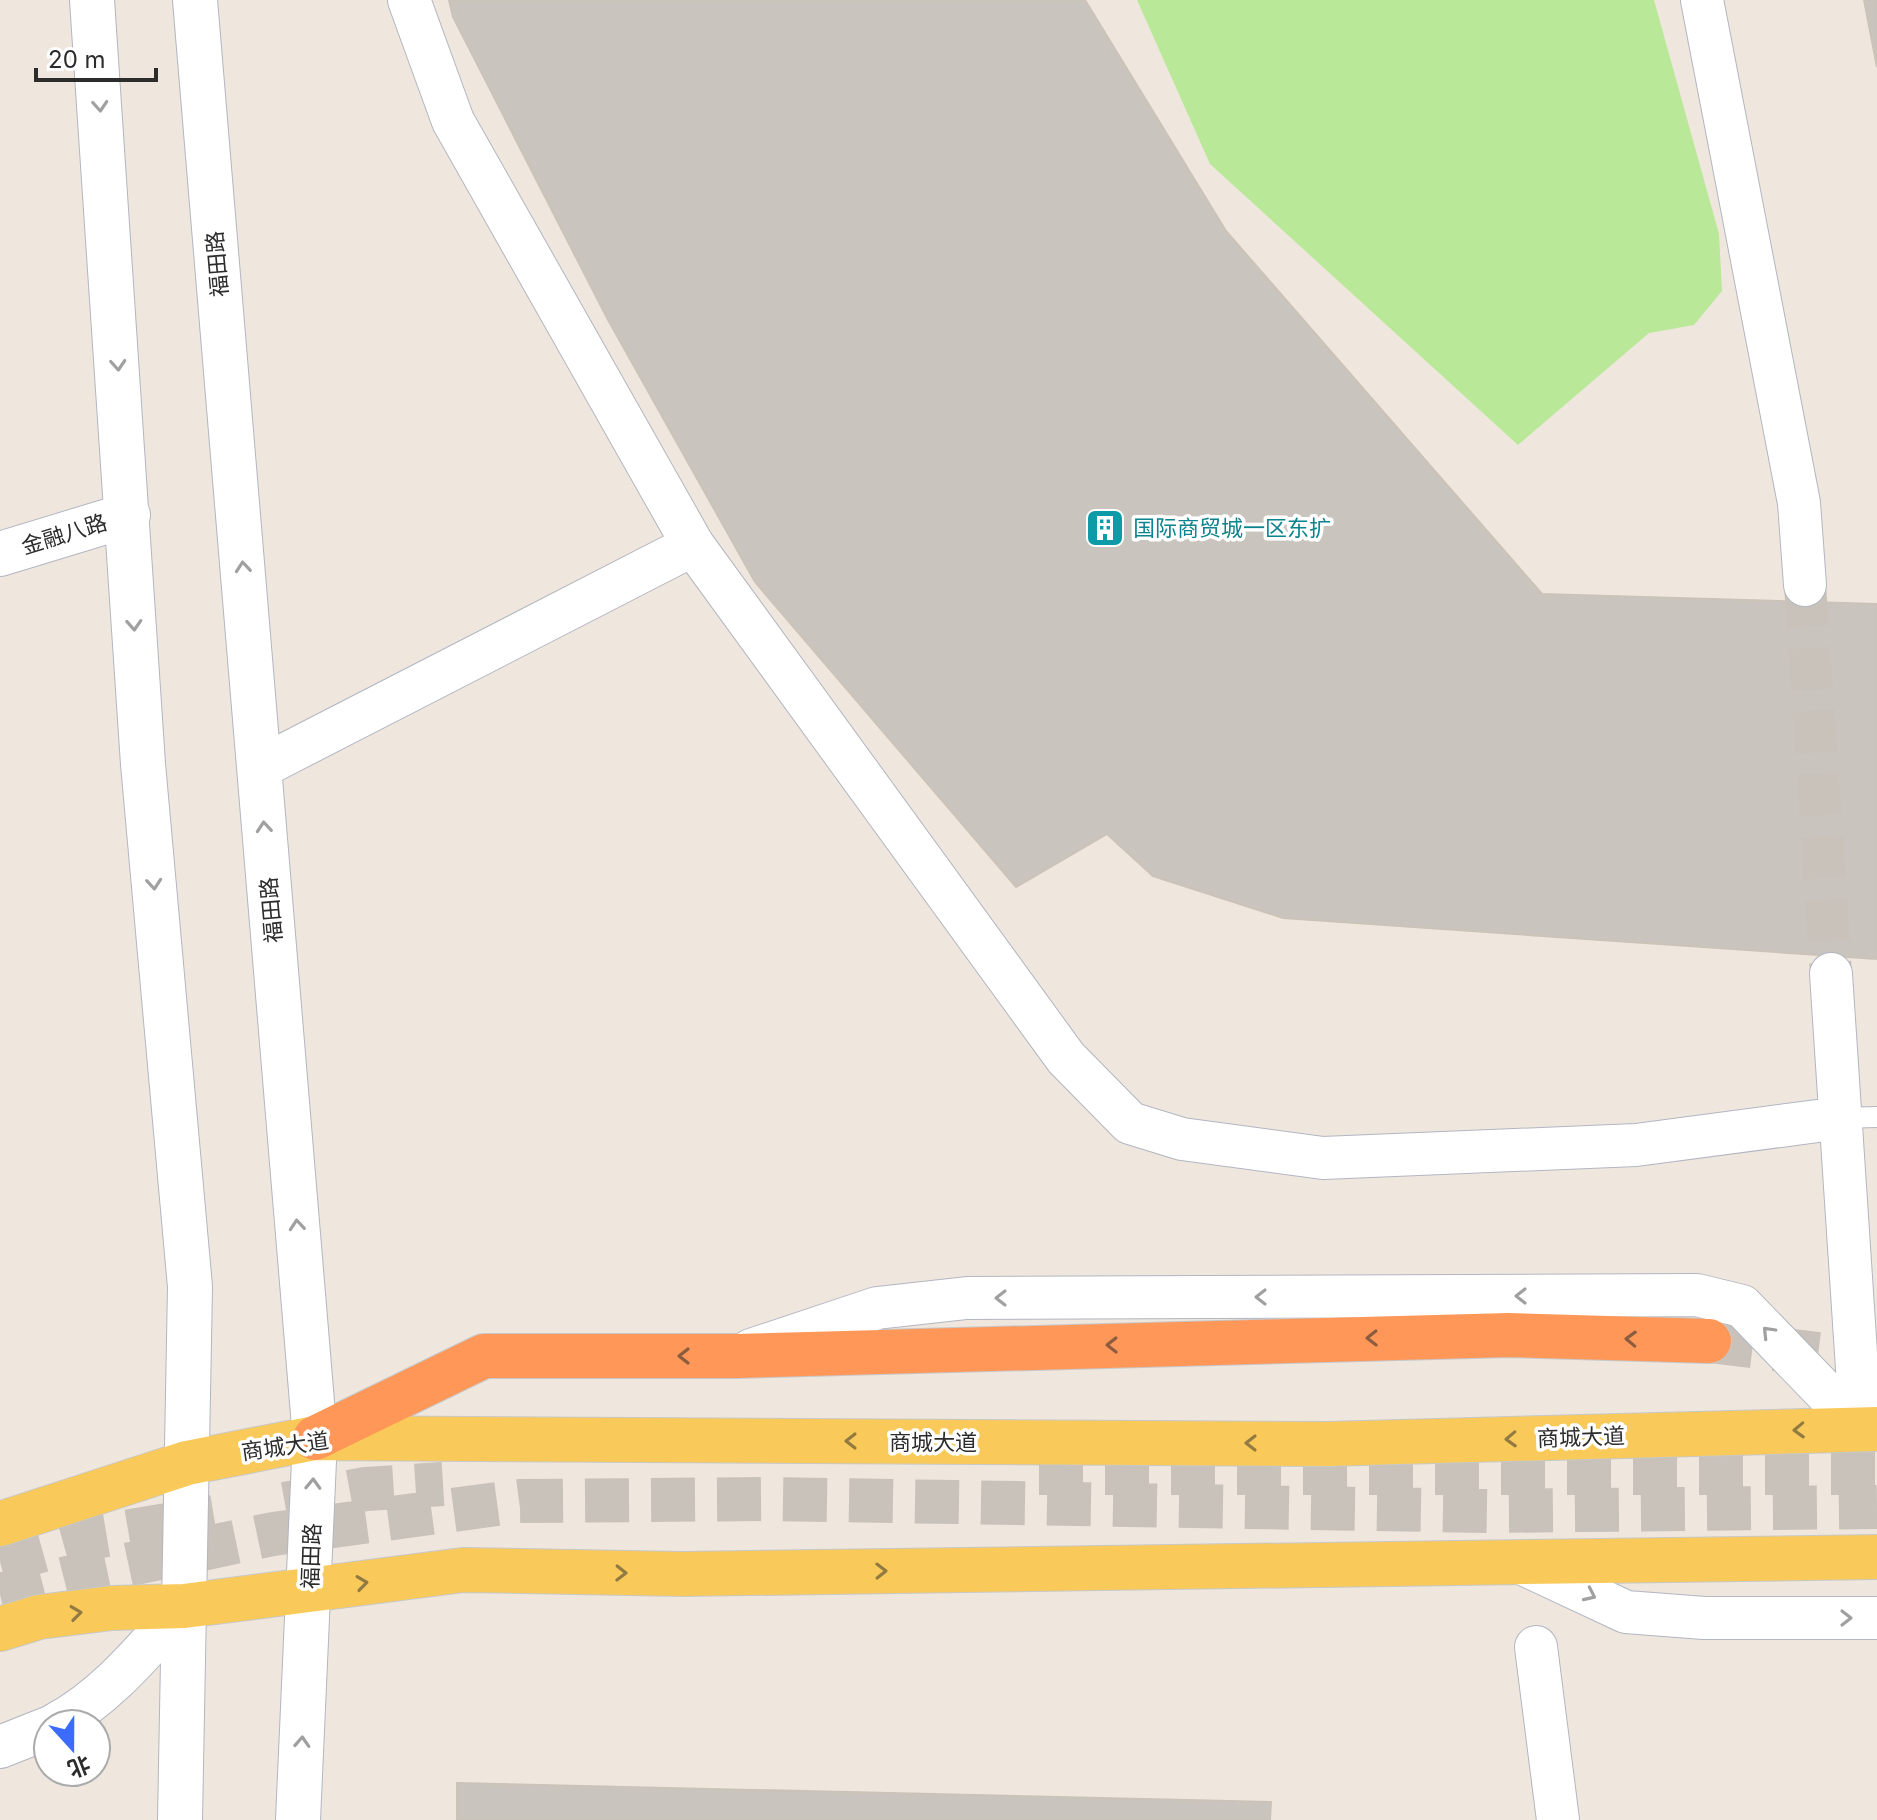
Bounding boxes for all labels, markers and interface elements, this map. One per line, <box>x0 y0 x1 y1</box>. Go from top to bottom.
scale bar <box>36 32 156 82</box>
text: 20 m <box>48 45 106 74</box>
one-way arrow <box>91 100 108 113</box>
street label: 福田路 <box>201 230 233 298</box>
one-way arrow <box>109 359 126 372</box>
building icon: 国际商贸城一区东扩 <box>1084 507 1126 549</box>
street label: 金融八路 <box>18 509 110 559</box>
place label: 国际商贸城一区东扩 <box>1133 515 1331 541</box>
one-way arrow <box>234 560 251 573</box>
one-way arrow <box>126 619 143 632</box>
one-way arrow <box>256 820 273 833</box>
street label: 福田路 <box>255 876 287 944</box>
one-way arrow <box>145 878 162 891</box>
one-way arrow <box>289 1218 306 1231</box>
one-way arrow <box>1514 1287 1527 1305</box>
one-way arrow <box>1254 1288 1267 1306</box>
one-way arrow <box>994 1289 1007 1307</box>
one-way arrow <box>1763 1327 1777 1341</box>
one-way arrow <box>1365 1330 1378 1347</box>
one-way arrow <box>1624 1330 1637 1347</box>
one-way arrow <box>1105 1336 1118 1353</box>
one-way arrow <box>677 1347 690 1365</box>
street label: 商城大道 <box>1537 1422 1625 1452</box>
one-way arrow <box>1792 1422 1805 1439</box>
street label: 商城大道 <box>240 1427 330 1465</box>
street label: 商城大道 <box>889 1429 977 1455</box>
one-way arrow <box>1504 1430 1517 1447</box>
one-way arrow <box>844 1432 857 1450</box>
one-way arrow <box>1244 1434 1257 1452</box>
one-way arrow <box>305 1477 322 1490</box>
street label: 福田路 <box>297 1523 325 1589</box>
one-way arrow <box>875 1562 888 1580</box>
one-way arrow <box>615 1564 628 1581</box>
one-way arrow <box>355 1575 369 1592</box>
one-way arrow <box>1581 1585 1596 1601</box>
one-way arrow <box>70 1604 83 1621</box>
one-way arrow <box>1840 1609 1853 1627</box>
north arrow <box>32 1708 112 1788</box>
one-way arrow <box>293 1735 310 1748</box>
text: 北 <box>64 1751 94 1783</box>

